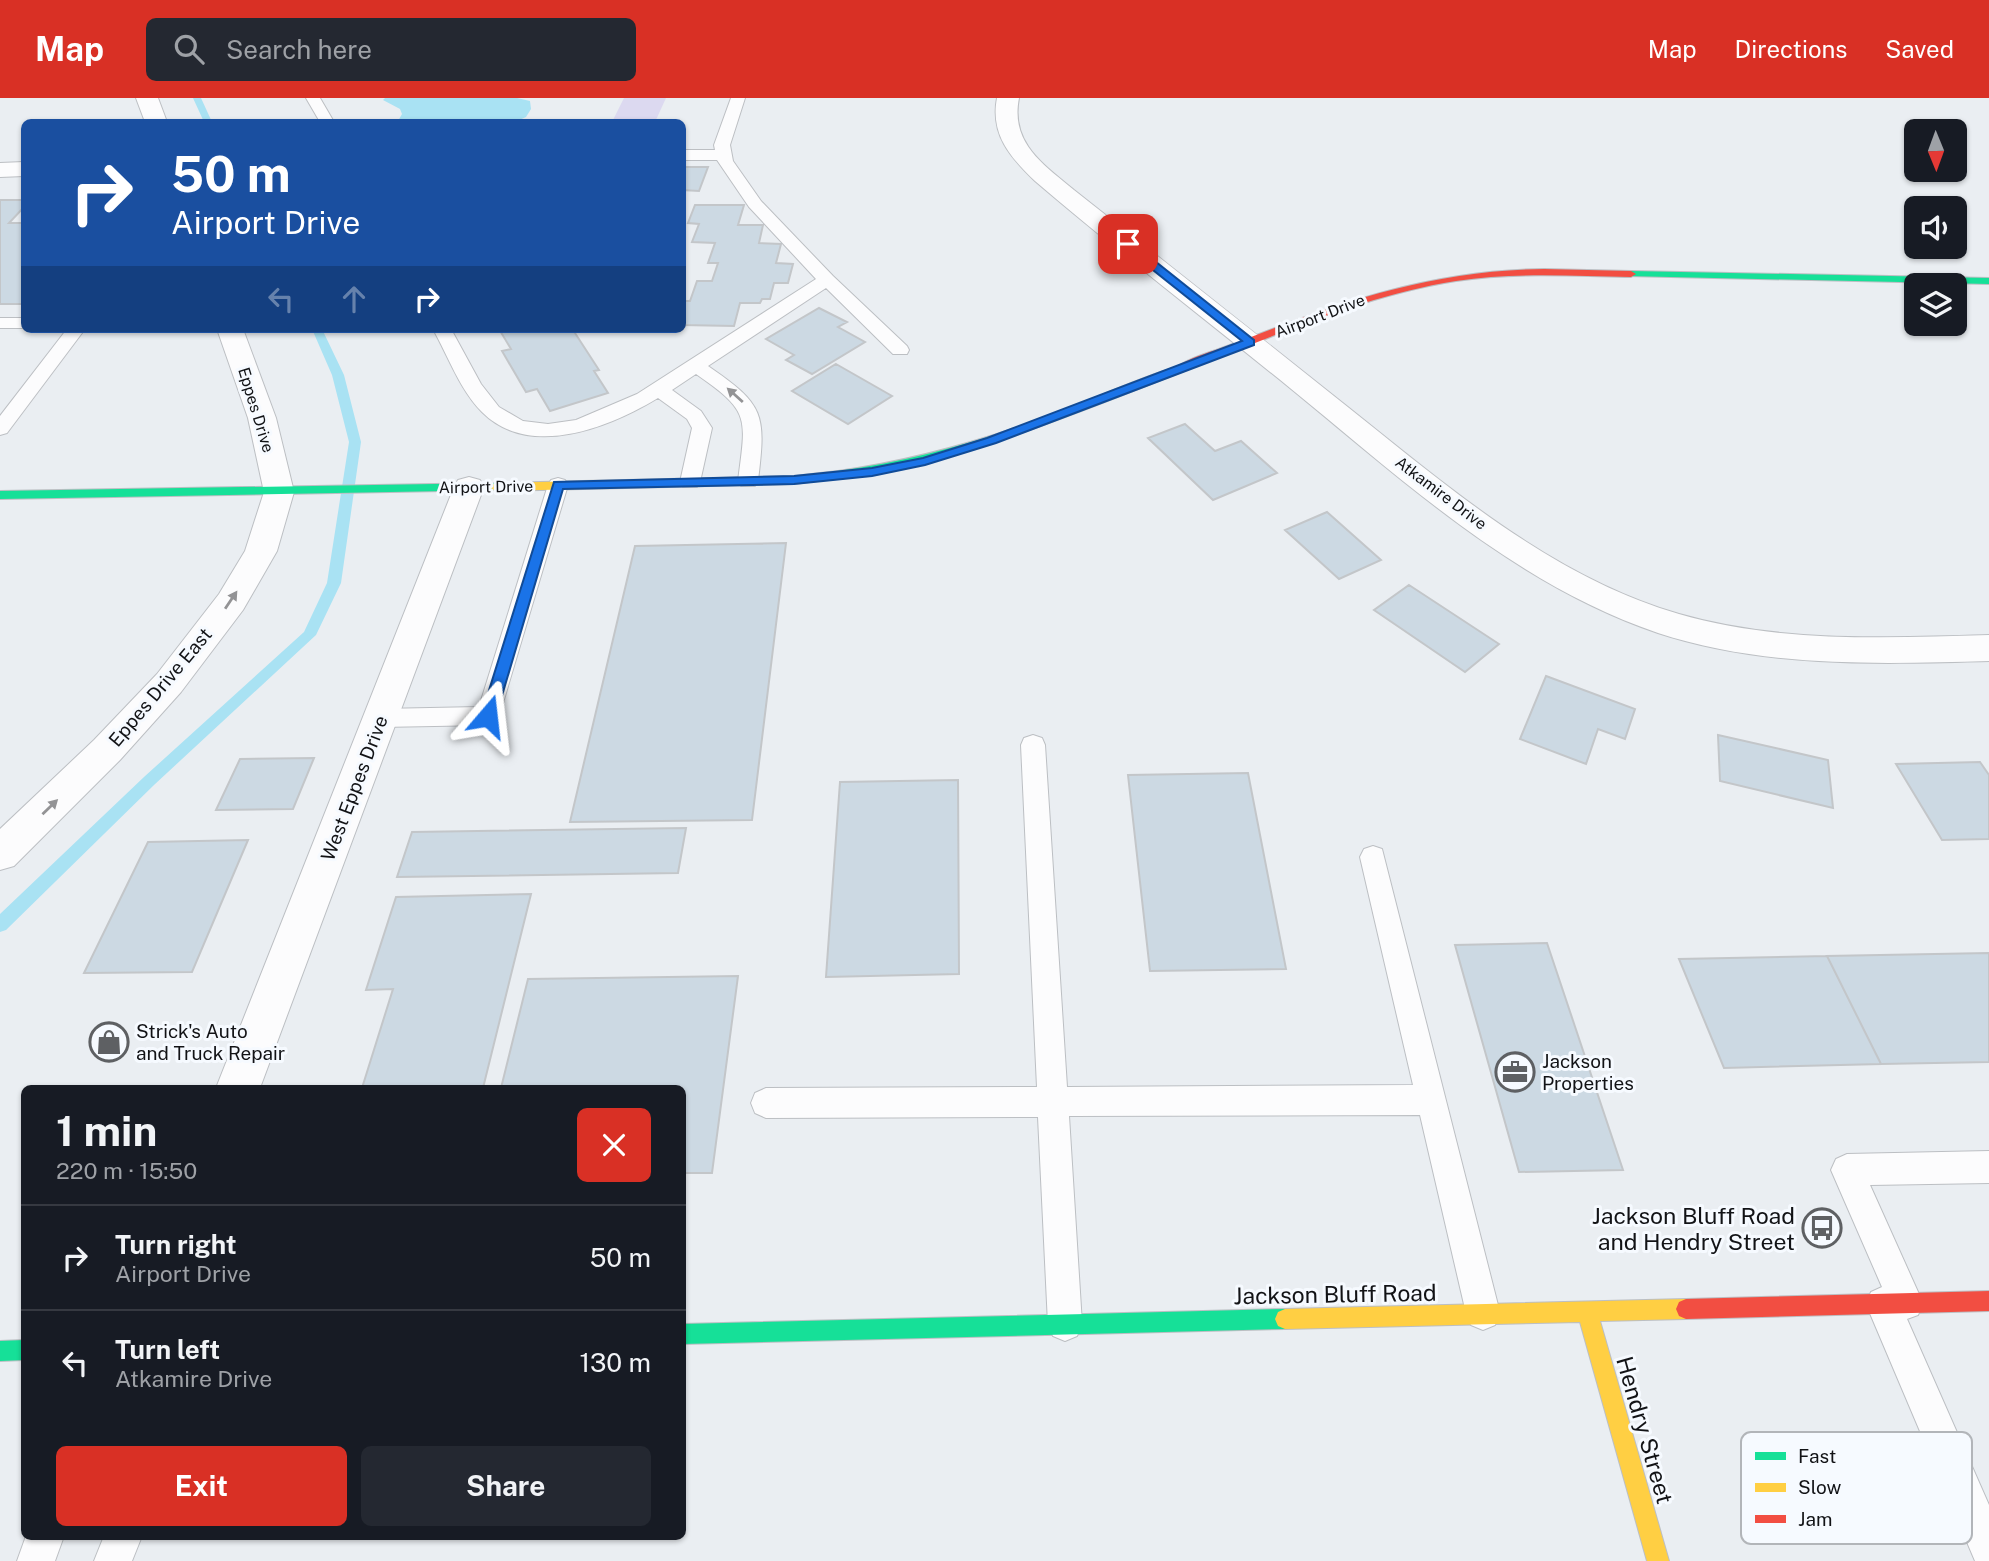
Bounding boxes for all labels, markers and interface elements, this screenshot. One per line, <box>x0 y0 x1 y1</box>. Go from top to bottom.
search box <box>146 18 636 81</box>
text: Map <box>35 30 104 68</box>
icon: search <box>170 30 208 68</box>
text: Search here <box>226 34 372 65</box>
text: Map <box>1648 35 1697 63</box>
text: Directions <box>1735 35 1847 63</box>
text: Saved <box>1885 35 1954 63</box>
north arrow <box>1904 119 1967 182</box>
map controls <box>1904 119 1967 336</box>
text: 50 m <box>171 145 291 203</box>
icon: right <box>56 147 147 238</box>
button: sound <box>1904 196 1967 259</box>
text: Airport Drive <box>171 204 360 241</box>
pin <box>1098 214 1158 274</box>
icon: arrive <box>1109 225 1147 263</box>
button: layers <box>1904 273 1967 336</box>
icon: left <box>262 280 300 318</box>
icon: ahead <box>335 280 373 318</box>
icon: right <box>408 280 446 318</box>
street label: Airport Drive <box>1272 290 1368 342</box>
street label: Eppes Drive <box>234 365 278 455</box>
one-way arrow <box>727 387 744 404</box>
street label: Atkamire Drive <box>1392 452 1490 534</box>
street label: Airport Drive <box>438 477 534 497</box>
one-way arrow <box>225 590 238 610</box>
street label: Eppes Drive East <box>104 623 216 751</box>
position arrow <box>451 679 525 753</box>
street label: West Eppes Drive <box>316 712 392 864</box>
one-way arrow <box>41 799 58 816</box>
place label: Strick's Auto and Truck Repair <box>136 1020 285 1064</box>
shop icon: Strick's Auto and Truck Repair <box>88 1021 130 1063</box>
place label: Jackson Properties <box>1542 1050 1634 1094</box>
office icon: Jackson Properties <box>1494 1051 1536 1093</box>
text: 1 min <box>56 1106 157 1155</box>
button: close <box>577 1108 651 1182</box>
text: 220 m · 15:50 <box>56 1157 197 1184</box>
place label: Jackson Bluff Road and Hendry Street <box>1592 1202 1795 1255</box>
bus stop icon: Jackson Bluff Road and Hendry Street <box>1801 1207 1843 1249</box>
text: Turn right <box>115 1229 237 1260</box>
icon: right <box>56 1239 94 1277</box>
text: 50 m <box>590 1242 651 1273</box>
text: Airport Drive <box>115 1260 251 1287</box>
street label: Jackson Bluff Road <box>1233 1279 1437 1309</box>
text: Turn left <box>115 1334 220 1365</box>
icon: left <box>56 1344 94 1382</box>
text: 130 m <box>579 1347 651 1378</box>
street label: Hendry Street <box>1611 1353 1679 1507</box>
text: Atkamire Drive <box>115 1365 272 1392</box>
legend <box>1741 1432 1972 1544</box>
text: Fast <box>1798 1445 1836 1467</box>
button: Exit <box>56 1446 347 1526</box>
button: Share <box>361 1446 651 1526</box>
text: Slow <box>1798 1476 1842 1498</box>
text: Jam <box>1798 1508 1832 1530</box>

